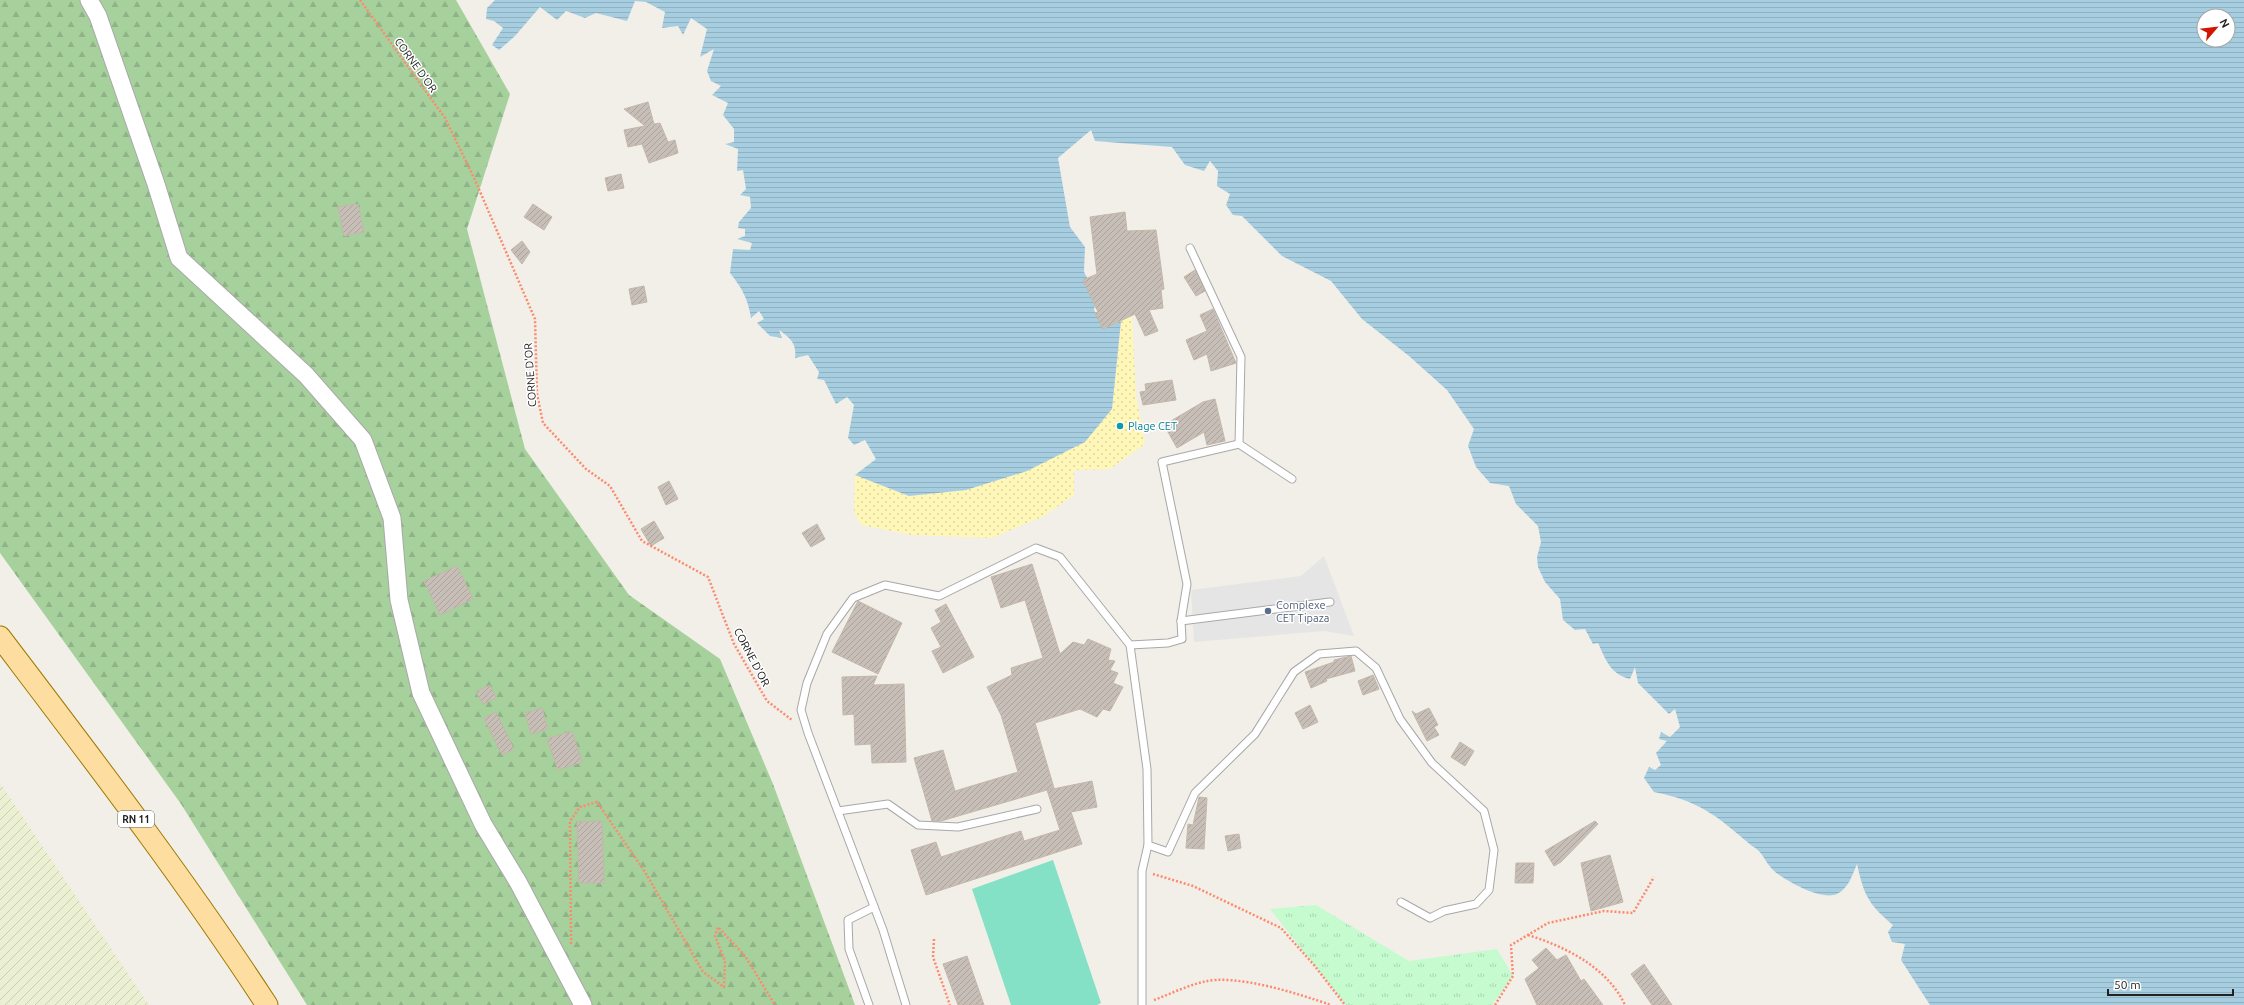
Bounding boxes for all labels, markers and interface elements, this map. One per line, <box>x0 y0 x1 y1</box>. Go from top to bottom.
north arrow <box>2196 8 2236 48</box>
text: N <box>2218 17 2232 30</box>
street label: CORNE D'OR <box>392 36 440 95</box>
street label: CORNE D'OR <box>522 342 538 407</box>
place label: Plage CET <box>1128 420 1177 432</box>
marker: Plage CET <box>1115 421 1125 431</box>
place label: Complexe CET Tipaza <box>1276 599 1329 624</box>
marker: Complexe CET Tipaza <box>1263 606 1273 616</box>
street label: CORNE D'OR <box>732 626 772 688</box>
road number: RN 11 <box>118 811 154 827</box>
scale bar <box>2108 971 2233 997</box>
text: 50 m <box>2114 978 2141 991</box>

